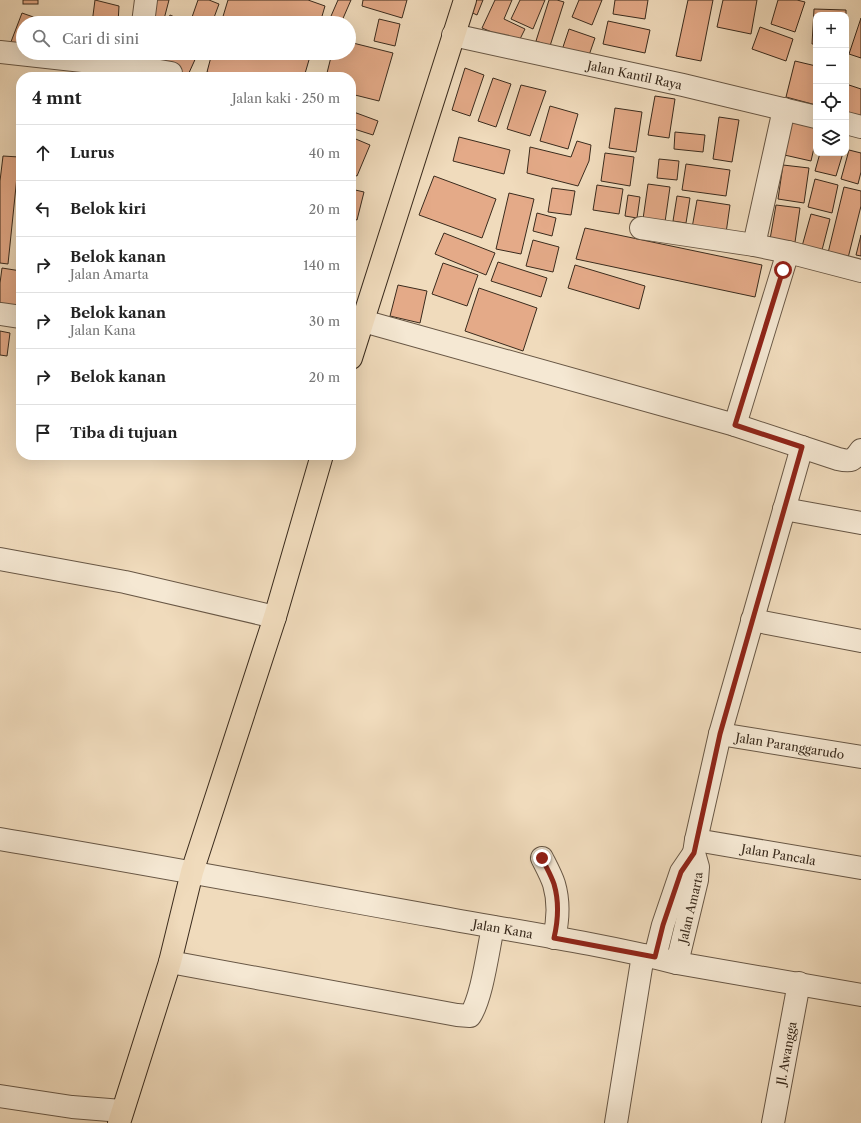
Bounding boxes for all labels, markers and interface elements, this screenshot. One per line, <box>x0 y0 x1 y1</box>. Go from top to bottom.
map controls <box>813 12 849 156</box>
button: + <box>813 12 849 48</box>
search box <box>16 16 356 60</box>
icon: search <box>30 27 52 49</box>
text: Cari di sini <box>62 29 139 48</box>
button: − <box>813 48 849 84</box>
street label: Jalan Kantil Raya <box>584 57 684 92</box>
button: locate <box>813 84 849 120</box>
text: 4 mnt <box>32 88 82 108</box>
text: Jalan kaki · 250 m <box>232 90 340 106</box>
button: layers <box>813 120 849 156</box>
icon: ahead <box>32 142 54 164</box>
text: Lurus <box>70 143 115 162</box>
text: 40 m <box>309 145 340 161</box>
icon: left <box>32 198 54 220</box>
text: Belok kiri <box>70 199 146 218</box>
text: 20 m <box>309 201 340 217</box>
text: Belok kanan <box>70 247 166 266</box>
icon: right <box>32 254 54 276</box>
text: 140 m <box>303 257 340 273</box>
route start <box>774 261 792 279</box>
text: Jalan Amarta <box>70 266 149 282</box>
text: Belok kanan <box>70 303 166 322</box>
icon: right <box>32 310 54 332</box>
text: 30 m <box>309 313 340 329</box>
text: Jalan Kana <box>70 322 136 338</box>
icon: right <box>32 366 54 388</box>
text: Belok kanan <box>70 367 166 386</box>
text: 20 m <box>309 369 340 385</box>
icon: arrive <box>32 422 54 444</box>
text: Tiba di tujuan <box>70 423 178 442</box>
street label: Jalan Paranggarudo <box>733 729 846 762</box>
street label: Jalan Pancala <box>738 840 818 868</box>
route end <box>533 849 551 867</box>
street label: Jalan Amarta <box>674 871 705 947</box>
street label: Jalan Kana <box>470 915 535 941</box>
street label: Jl. Awangga <box>772 1020 799 1088</box>

